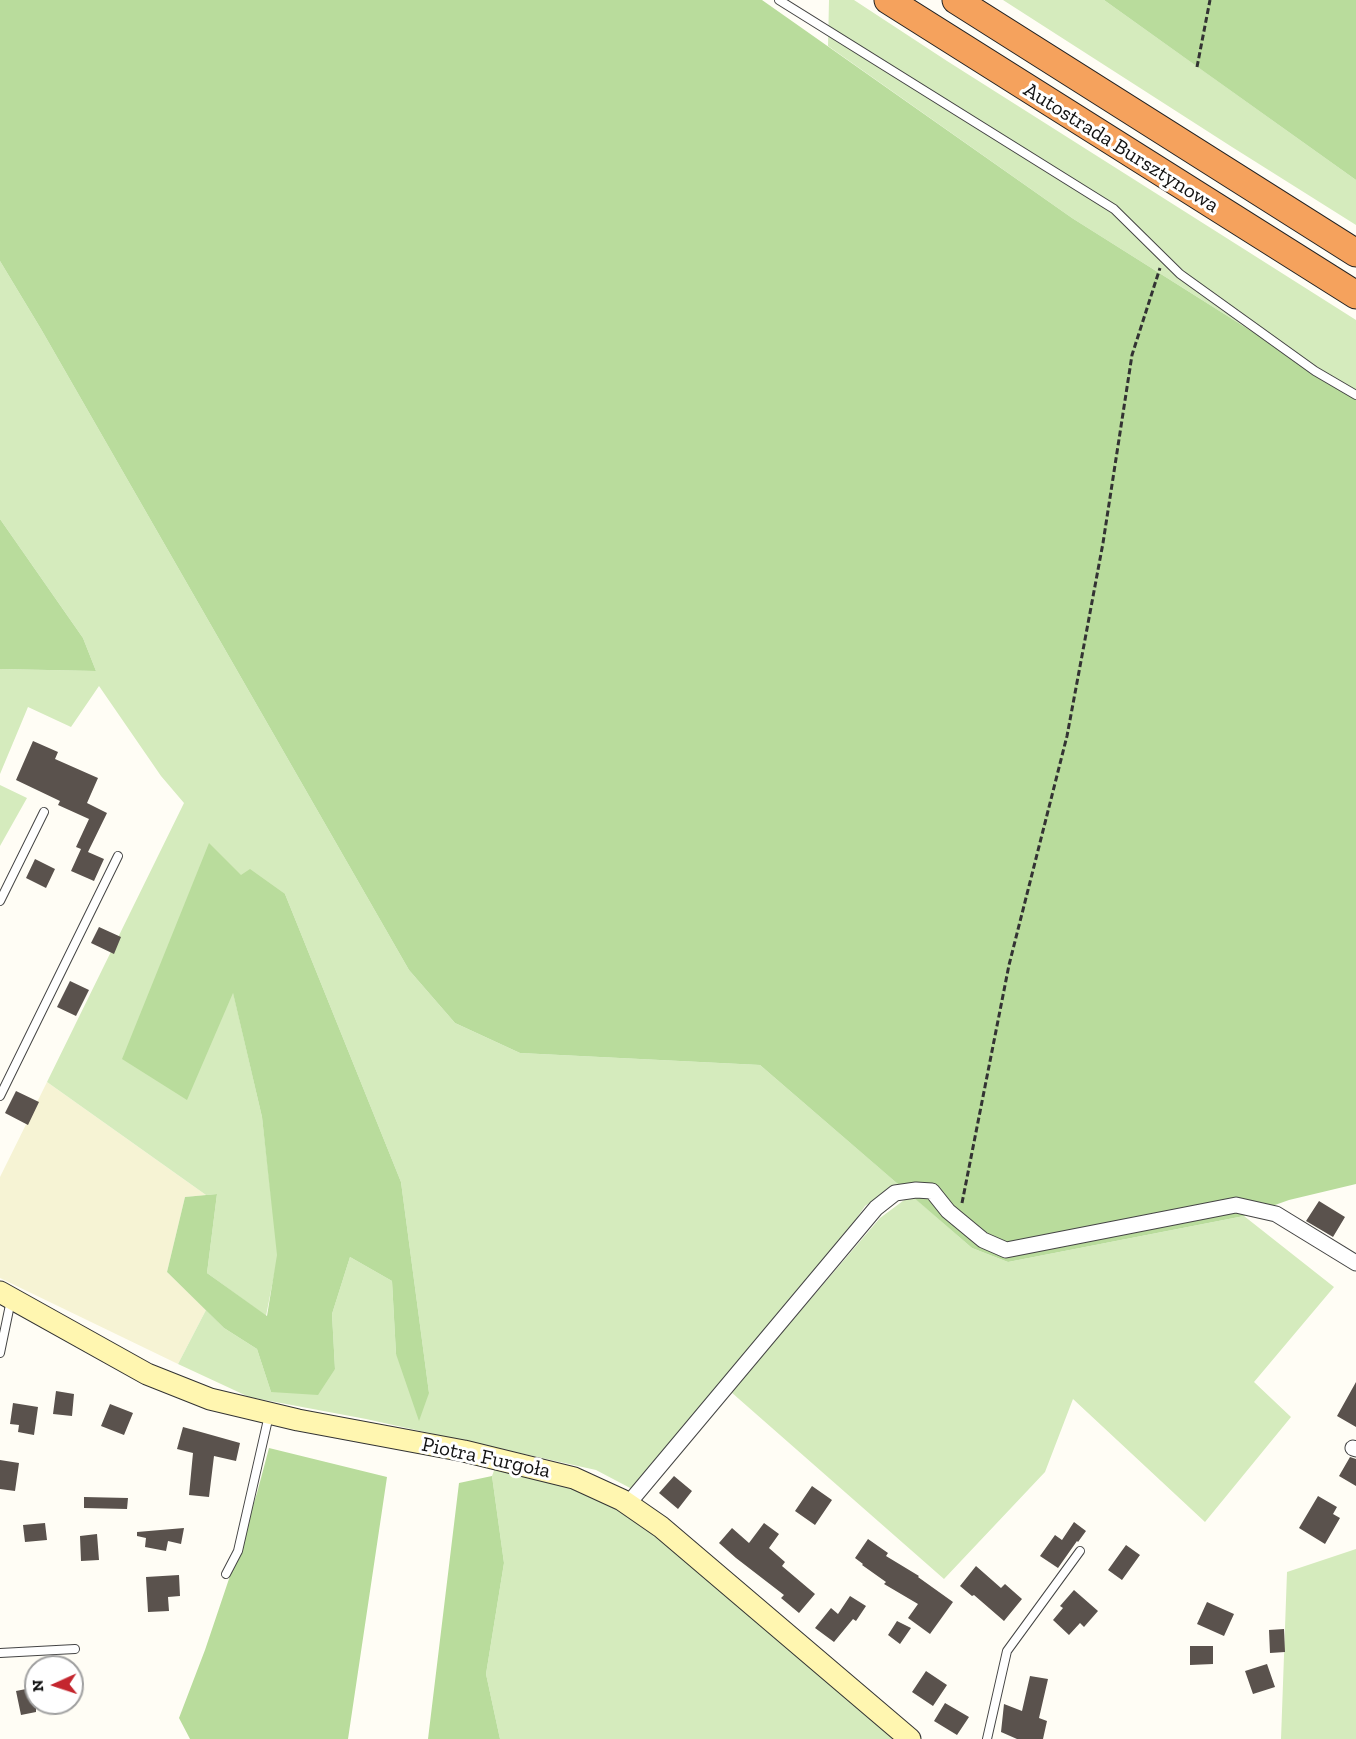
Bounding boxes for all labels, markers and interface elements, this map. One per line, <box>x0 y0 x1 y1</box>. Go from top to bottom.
street label: Autostrada Bursztynowa <box>1019 78 1223 218</box>
street label: Piotra Furgoła <box>419 1432 553 1484</box>
north arrow <box>24 1655 84 1715</box>
text: N <box>28 1679 47 1692</box>

